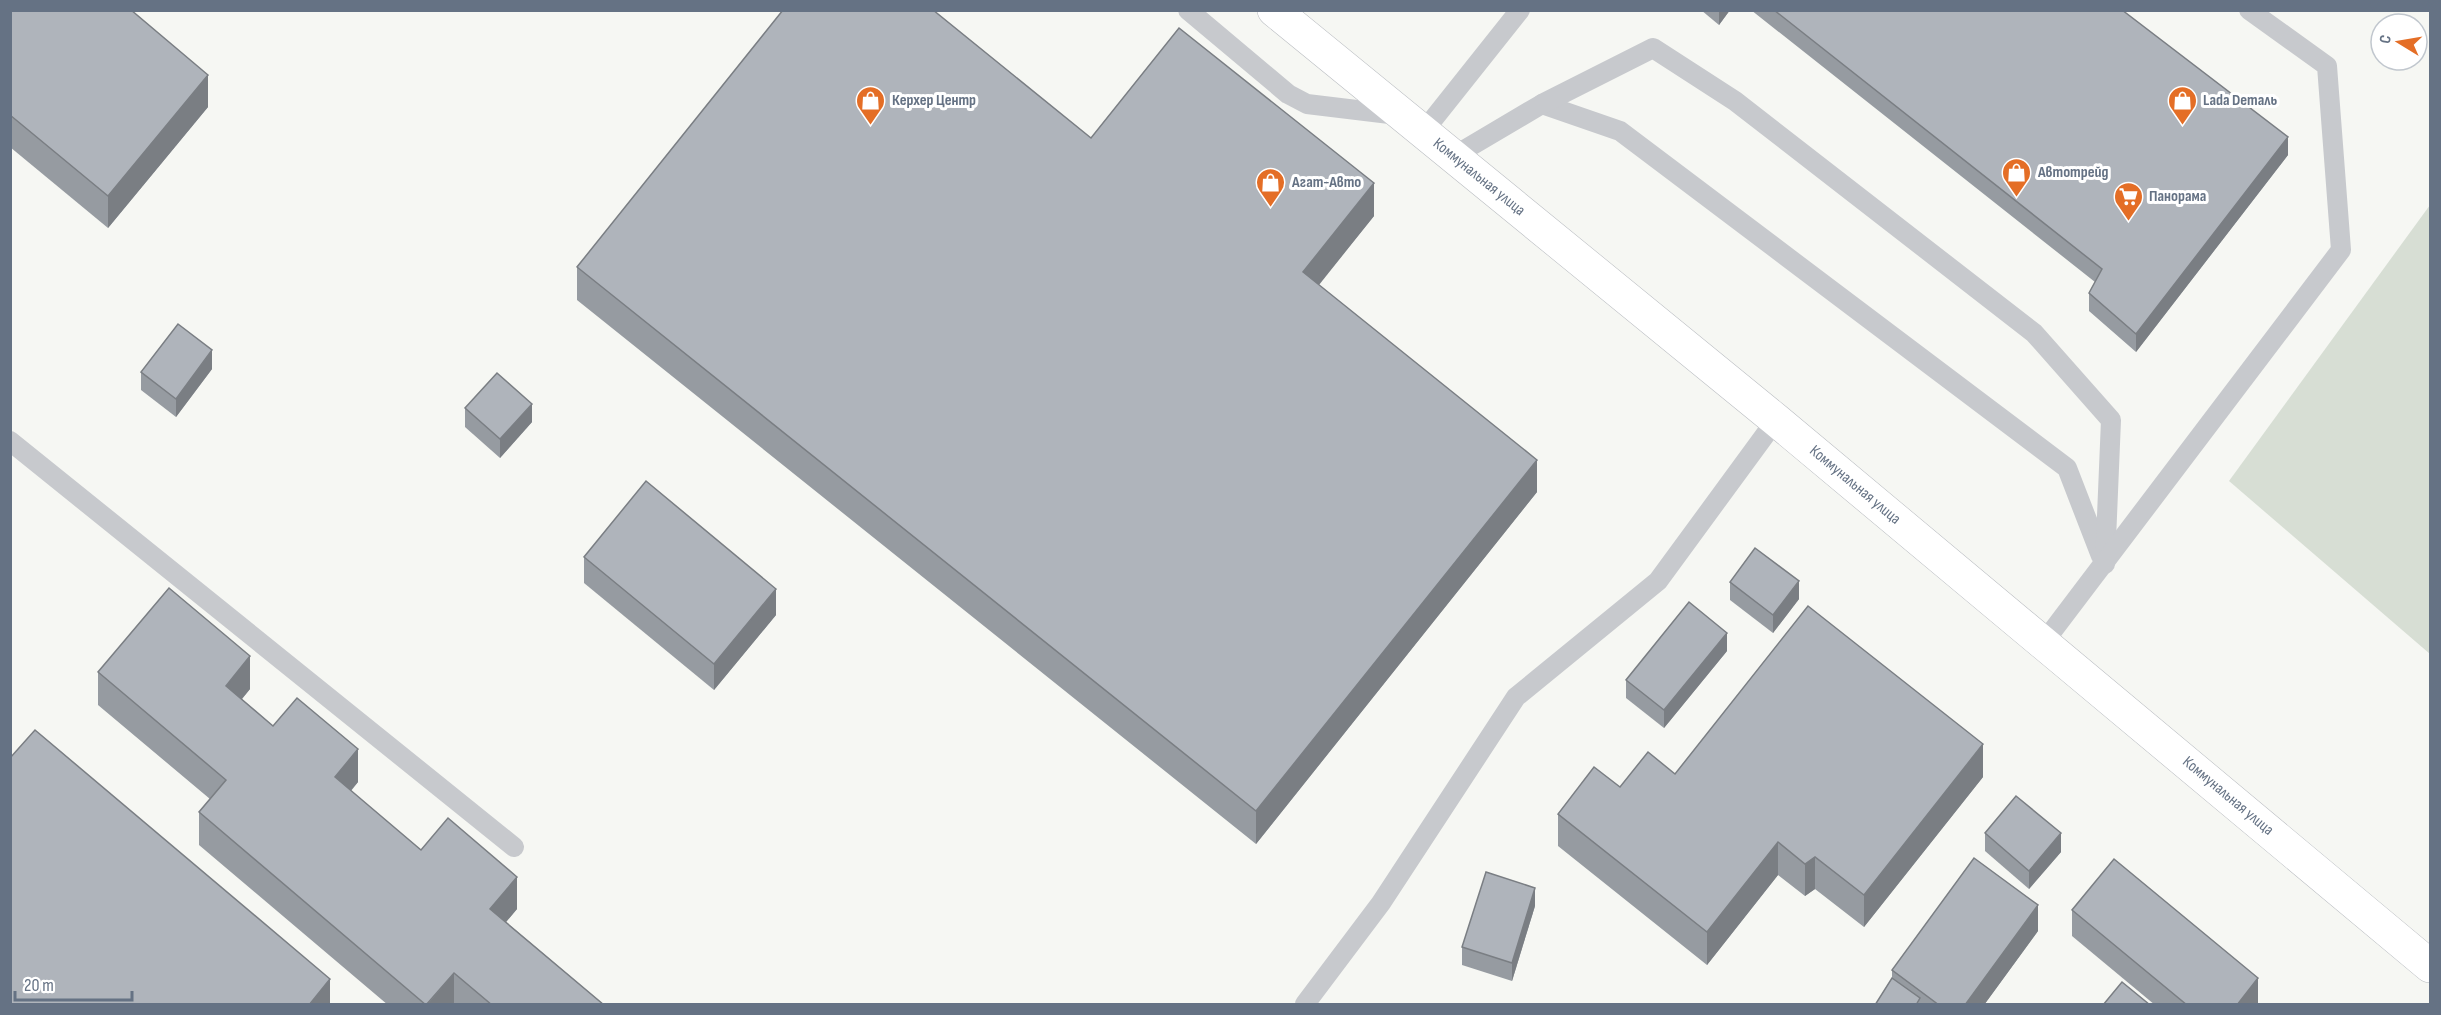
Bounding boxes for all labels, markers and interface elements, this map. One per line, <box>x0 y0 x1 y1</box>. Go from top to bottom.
north arrow <box>2369 12 2429 72</box>
text: С <box>2376 34 2396 45</box>
shop icon: Керхер Центр <box>855 84 887 126</box>
shop icon: Lada Dеталь <box>2166 84 2198 126</box>
place label: Керхер Центр <box>892 91 976 110</box>
place label: Lada Dеталь <box>2203 91 2277 110</box>
street label: Коммунальная улица <box>1429 134 1529 220</box>
shop icon: Автотрейд <box>2001 156 2033 198</box>
place label: Автотрейд <box>2037 163 2108 182</box>
shop icon: Агат-Авто <box>1255 166 1287 208</box>
place label: Агат-Авто <box>1291 173 1361 192</box>
supermarket icon: Панорама <box>2112 180 2144 222</box>
place label: Панорама <box>2149 187 2206 206</box>
street label: Коммунальная улица <box>1806 441 1904 529</box>
street label: Коммунальная улица <box>2179 752 2277 840</box>
scale bar <box>15 964 132 1002</box>
text: 20 m <box>24 975 54 996</box>

